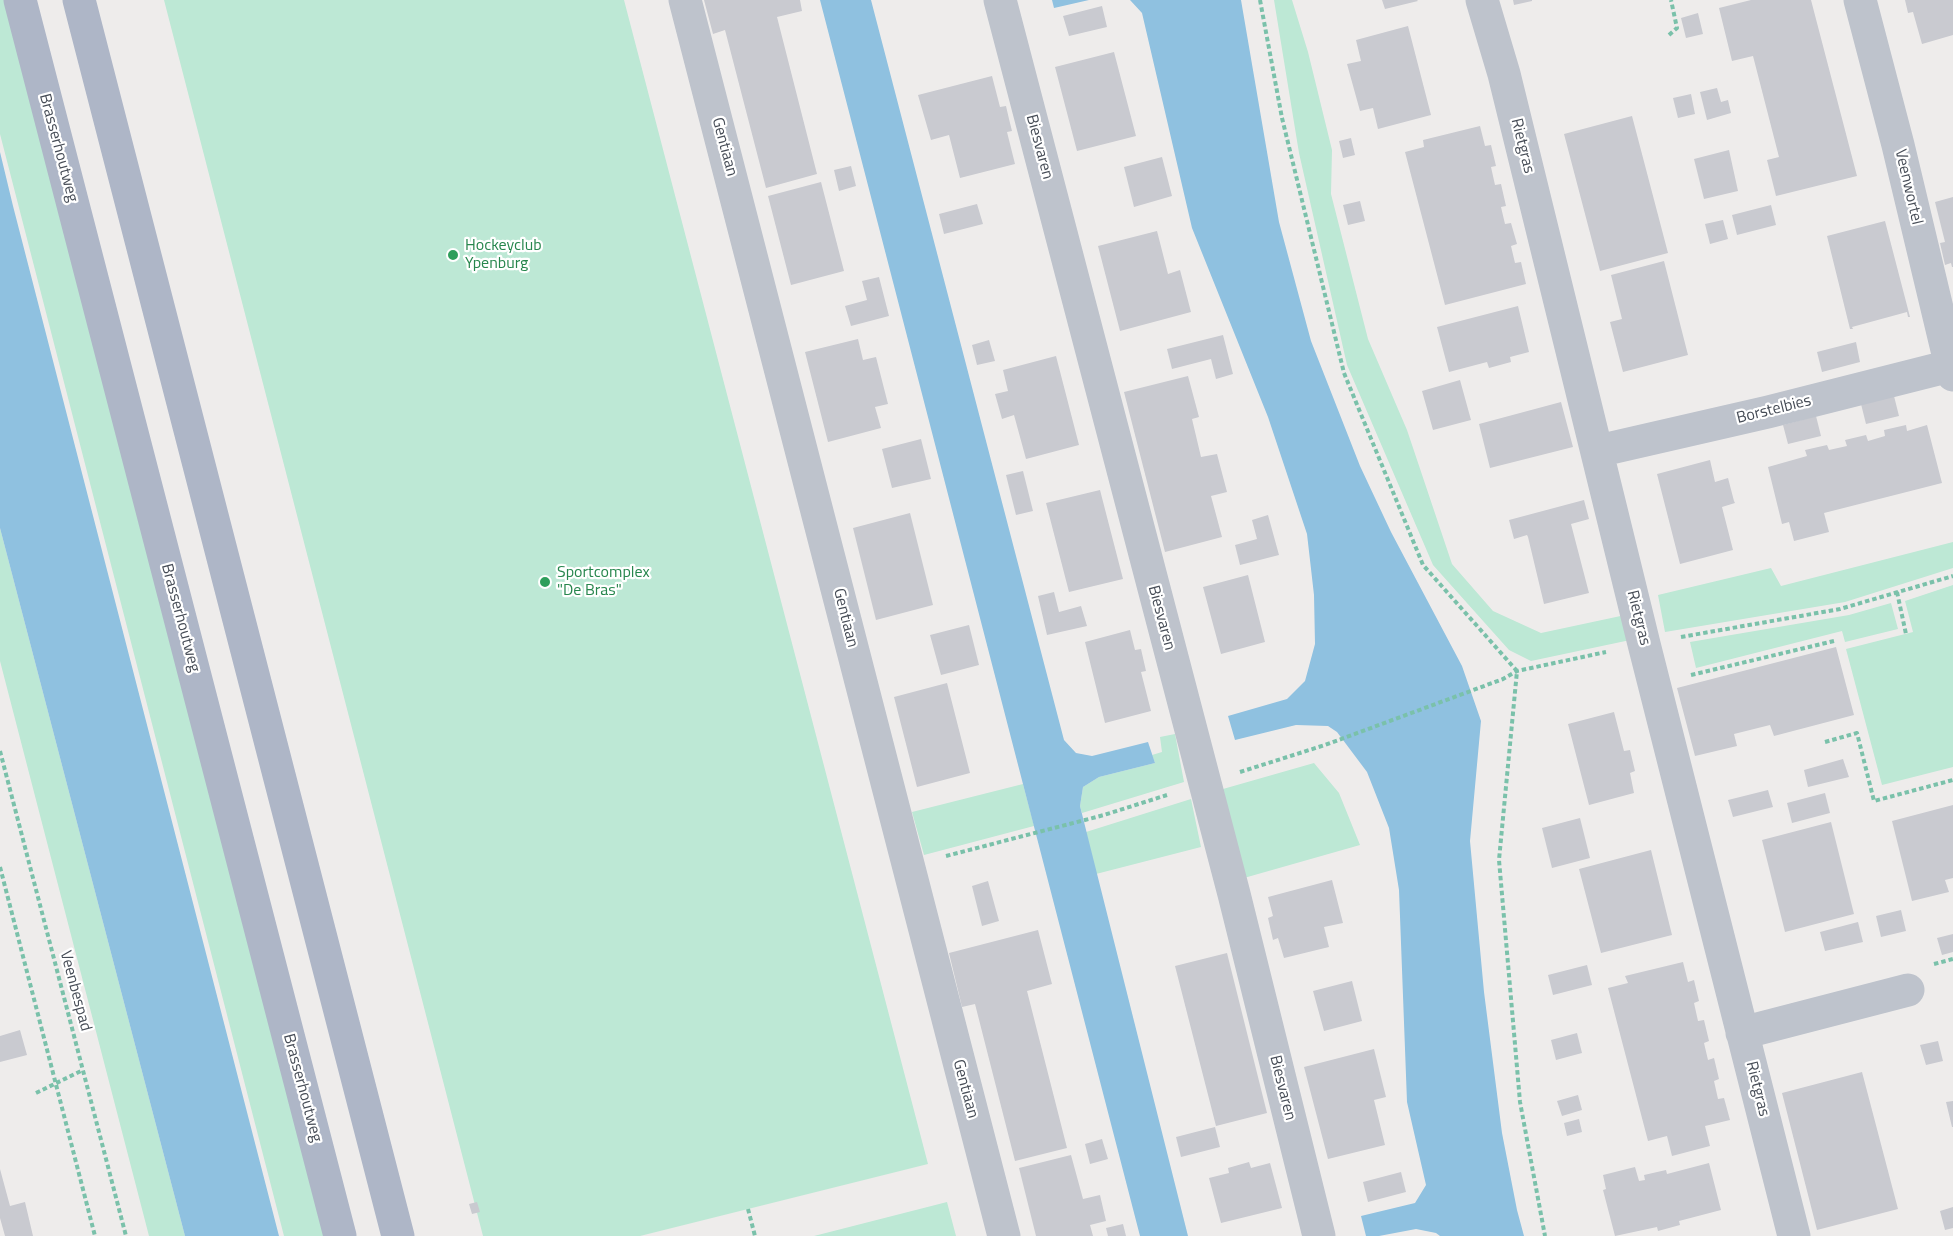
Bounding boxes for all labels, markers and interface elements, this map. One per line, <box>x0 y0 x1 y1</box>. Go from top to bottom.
street label: Brasserhoutweg <box>34 92 82 204</box>
street label: Biesvaren <box>1021 112 1057 182</box>
street label: Gentiaan <box>707 115 741 179</box>
street label: Rietgras <box>1506 116 1538 176</box>
street label: Veenwortel <box>1890 147 1926 227</box>
place label: Hockeyclub Ypenburg <box>465 236 542 274</box>
marker: Hockeyclub Ypenburg <box>446 248 460 262</box>
street label: Borstelbies <box>1735 391 1813 429</box>
street label: Brasserhoutweg <box>156 562 204 674</box>
place label: Sportcomplex "De Bras" <box>557 563 650 601</box>
marker: Sportcomplex "De Bras" <box>538 575 552 589</box>
street label: Biesvaren <box>1143 583 1179 653</box>
street label: Gentiaan <box>828 586 862 650</box>
street label: Rietgras <box>1622 588 1654 648</box>
street label: Veenbespad <box>55 949 95 1033</box>
street label: Brasserhoutweg <box>278 1032 326 1144</box>
street label: Biesvaren <box>1265 1053 1299 1123</box>
street label: Gentiaan <box>948 1057 982 1121</box>
street label: Rietgras <box>1741 1059 1773 1119</box>

